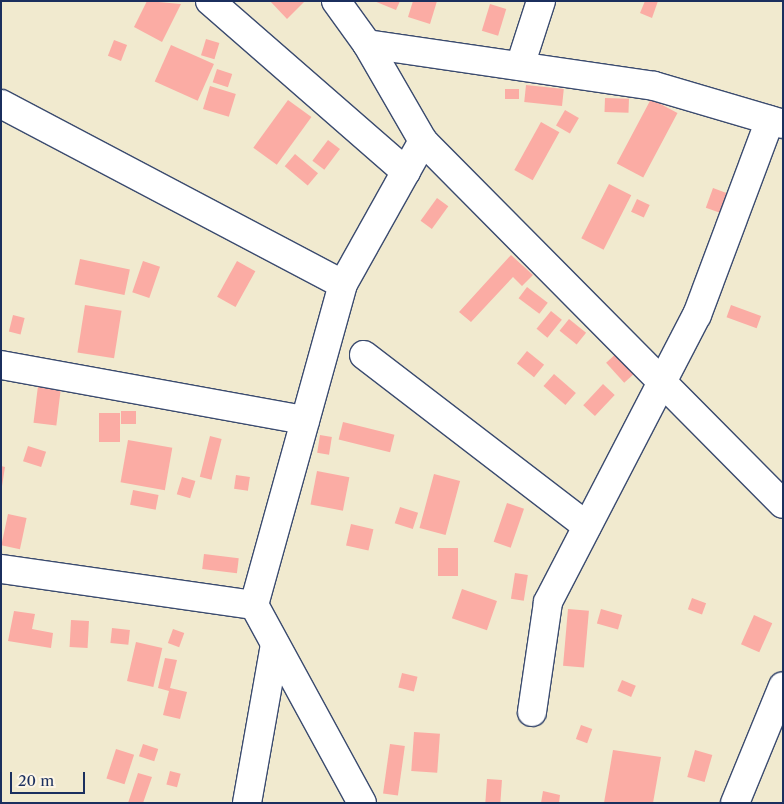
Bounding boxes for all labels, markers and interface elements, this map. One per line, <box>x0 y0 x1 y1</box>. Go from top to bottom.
scale bar <box>12 762 88 794</box>
text: 20 m <box>18 771 54 790</box>

